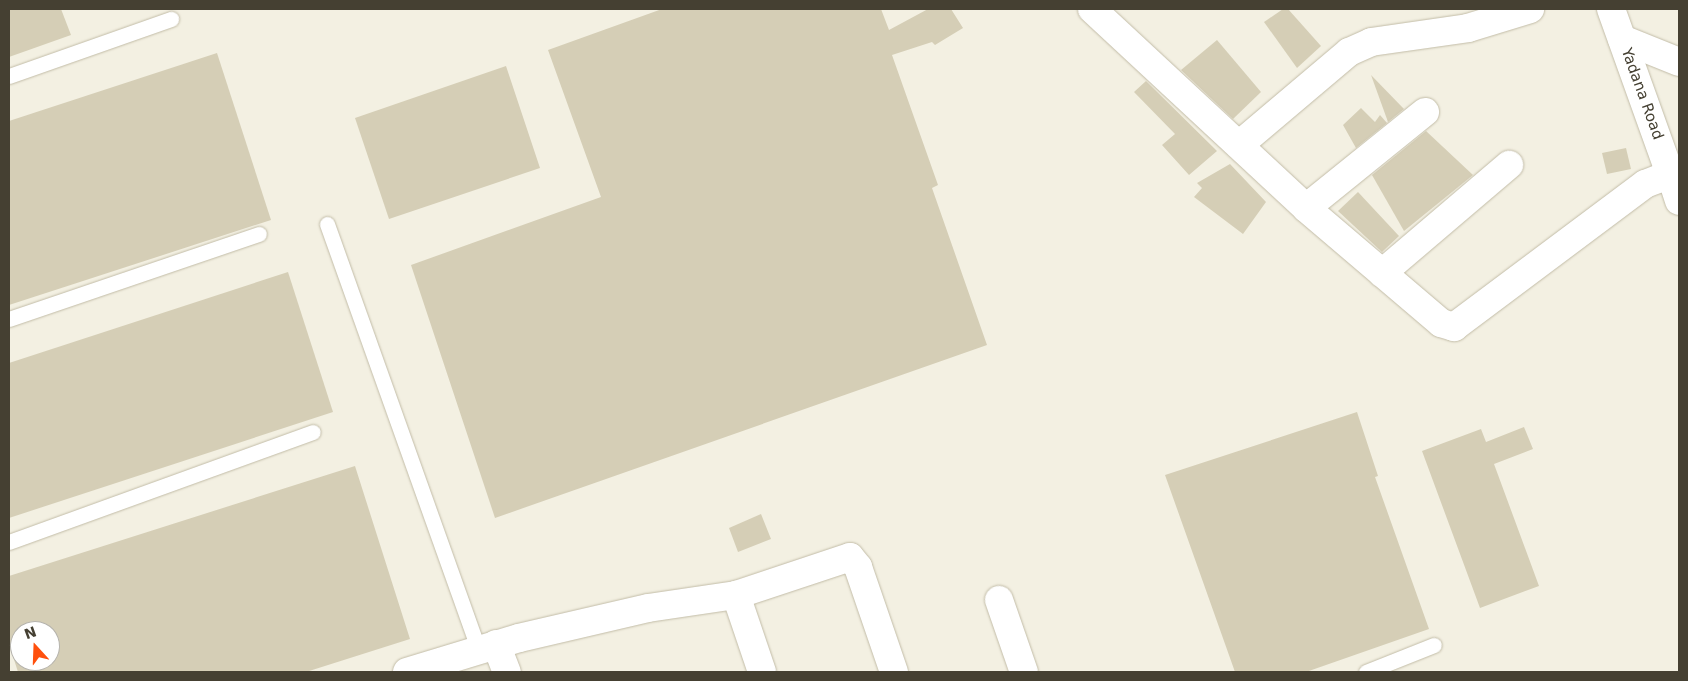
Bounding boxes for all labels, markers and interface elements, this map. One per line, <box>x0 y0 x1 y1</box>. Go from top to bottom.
street label: Yadana Road <box>1617 46 1667 142</box>
north arrow <box>10 621 60 671</box>
text: N <box>22 623 38 642</box>

